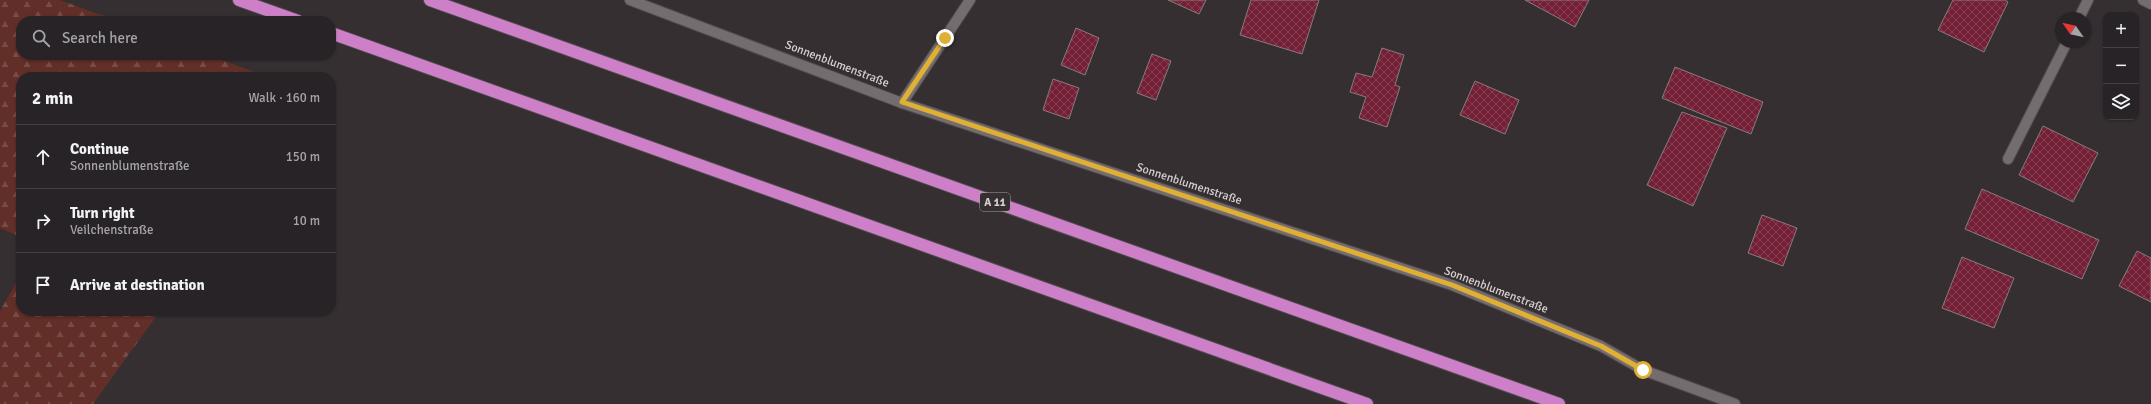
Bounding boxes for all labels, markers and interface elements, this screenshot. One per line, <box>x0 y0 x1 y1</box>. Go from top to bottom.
north arrow <box>2055 12 2091 48</box>
map controls <box>2103 12 2139 120</box>
button: + <box>2103 12 2139 48</box>
search box <box>16 16 336 60</box>
icon: search <box>30 27 52 49</box>
text: Search here <box>62 29 138 47</box>
route end <box>936 29 954 47</box>
street label: Sonnenblumenstraße <box>783 37 891 91</box>
button: − <box>2103 48 2139 84</box>
button: layers <box>2103 84 2139 120</box>
text: 2 min <box>32 88 73 109</box>
text: Walk · 160 m <box>249 90 320 106</box>
text: Continue <box>70 140 129 158</box>
icon: ahead <box>32 146 54 168</box>
text: 150 m <box>286 149 320 165</box>
text: Sonnenblumenstraße <box>70 158 190 174</box>
street label: Sonnenblumenstraße <box>1134 160 1244 208</box>
road number: A 11 <box>980 193 1010 211</box>
text: Turn right <box>70 204 135 222</box>
icon: right <box>32 210 54 232</box>
text: 10 m <box>293 213 320 229</box>
text: Veilchenstraße <box>70 222 154 238</box>
street label: Sonnenblumenstraße <box>1442 263 1550 317</box>
icon: arrive <box>32 274 54 296</box>
text: Arrive at destination <box>70 276 205 294</box>
route start <box>1634 361 1652 379</box>

